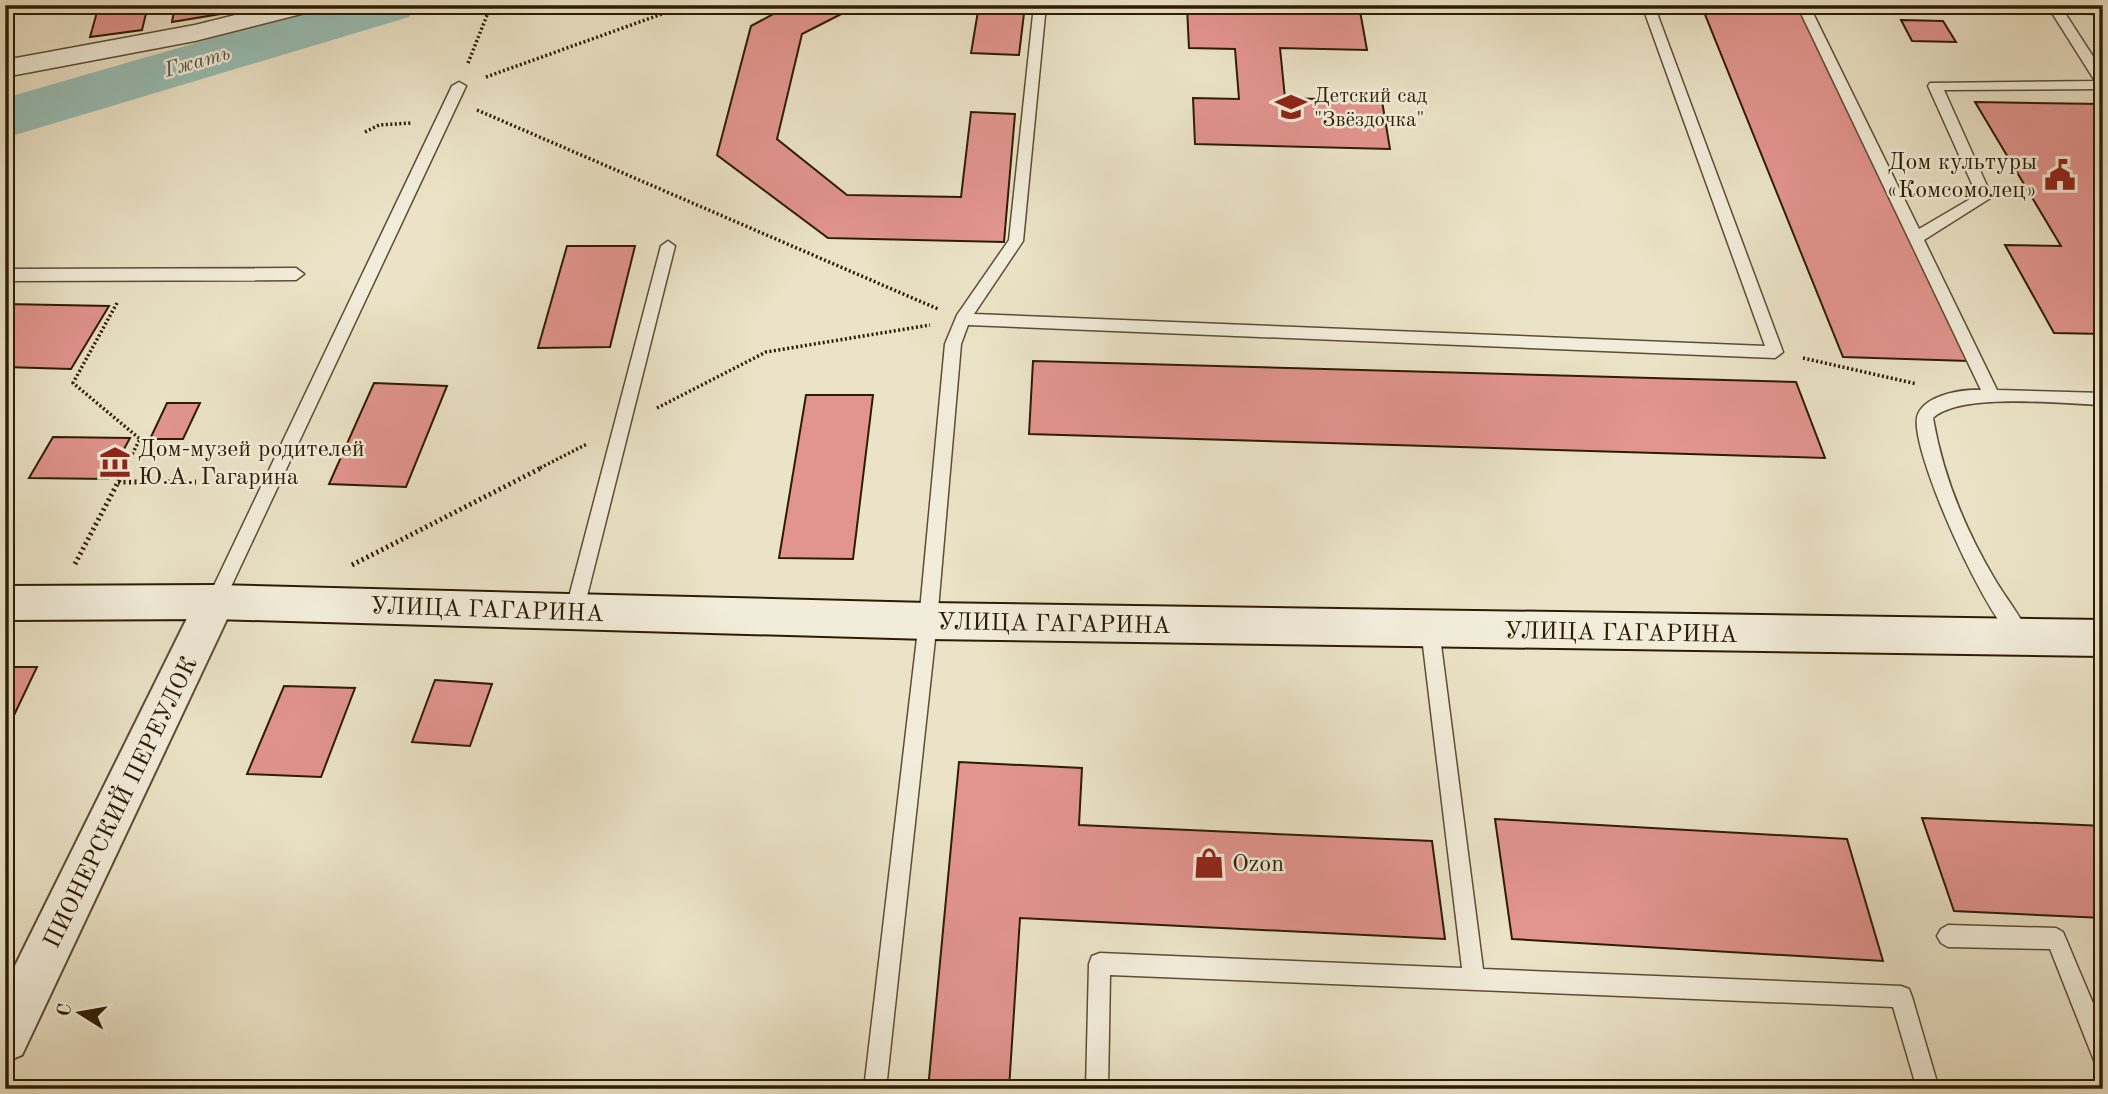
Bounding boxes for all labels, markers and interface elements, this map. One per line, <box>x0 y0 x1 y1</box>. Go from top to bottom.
water label: Гжать <box>161 43 233 82</box>
place label: Детский сад "Звёздочка" <box>1314 86 1428 131</box>
school or university icon: Детский сад "Звёздочка" <box>1274 90 1308 124</box>
place label: Дом культуры «Комсомолец» <box>1886 151 2037 203</box>
public building icon: Дом культуры «Комсомолец» <box>2043 158 2077 192</box>
place label: Дом-музей родителей Ю.А. Гагарина <box>138 438 365 490</box>
museum icon: Дом-музей родителей Ю.А. Гагарина <box>98 445 132 479</box>
street label: УЛИЦА ГАГАРИНА <box>370 595 604 627</box>
street label: УЛИЦА ГАГАРИНА <box>937 611 1171 639</box>
street label: УЛИЦА ГАГАРИНА <box>1504 620 1738 648</box>
street label: ПИОНЕРСКИЙ ПЕРЕУЛОК <box>36 651 203 952</box>
shop icon: Ozon <box>1192 846 1226 880</box>
place label: Ozon <box>1232 853 1284 877</box>
north arrow <box>46 978 116 1048</box>
text: С <box>55 1002 76 1018</box>

